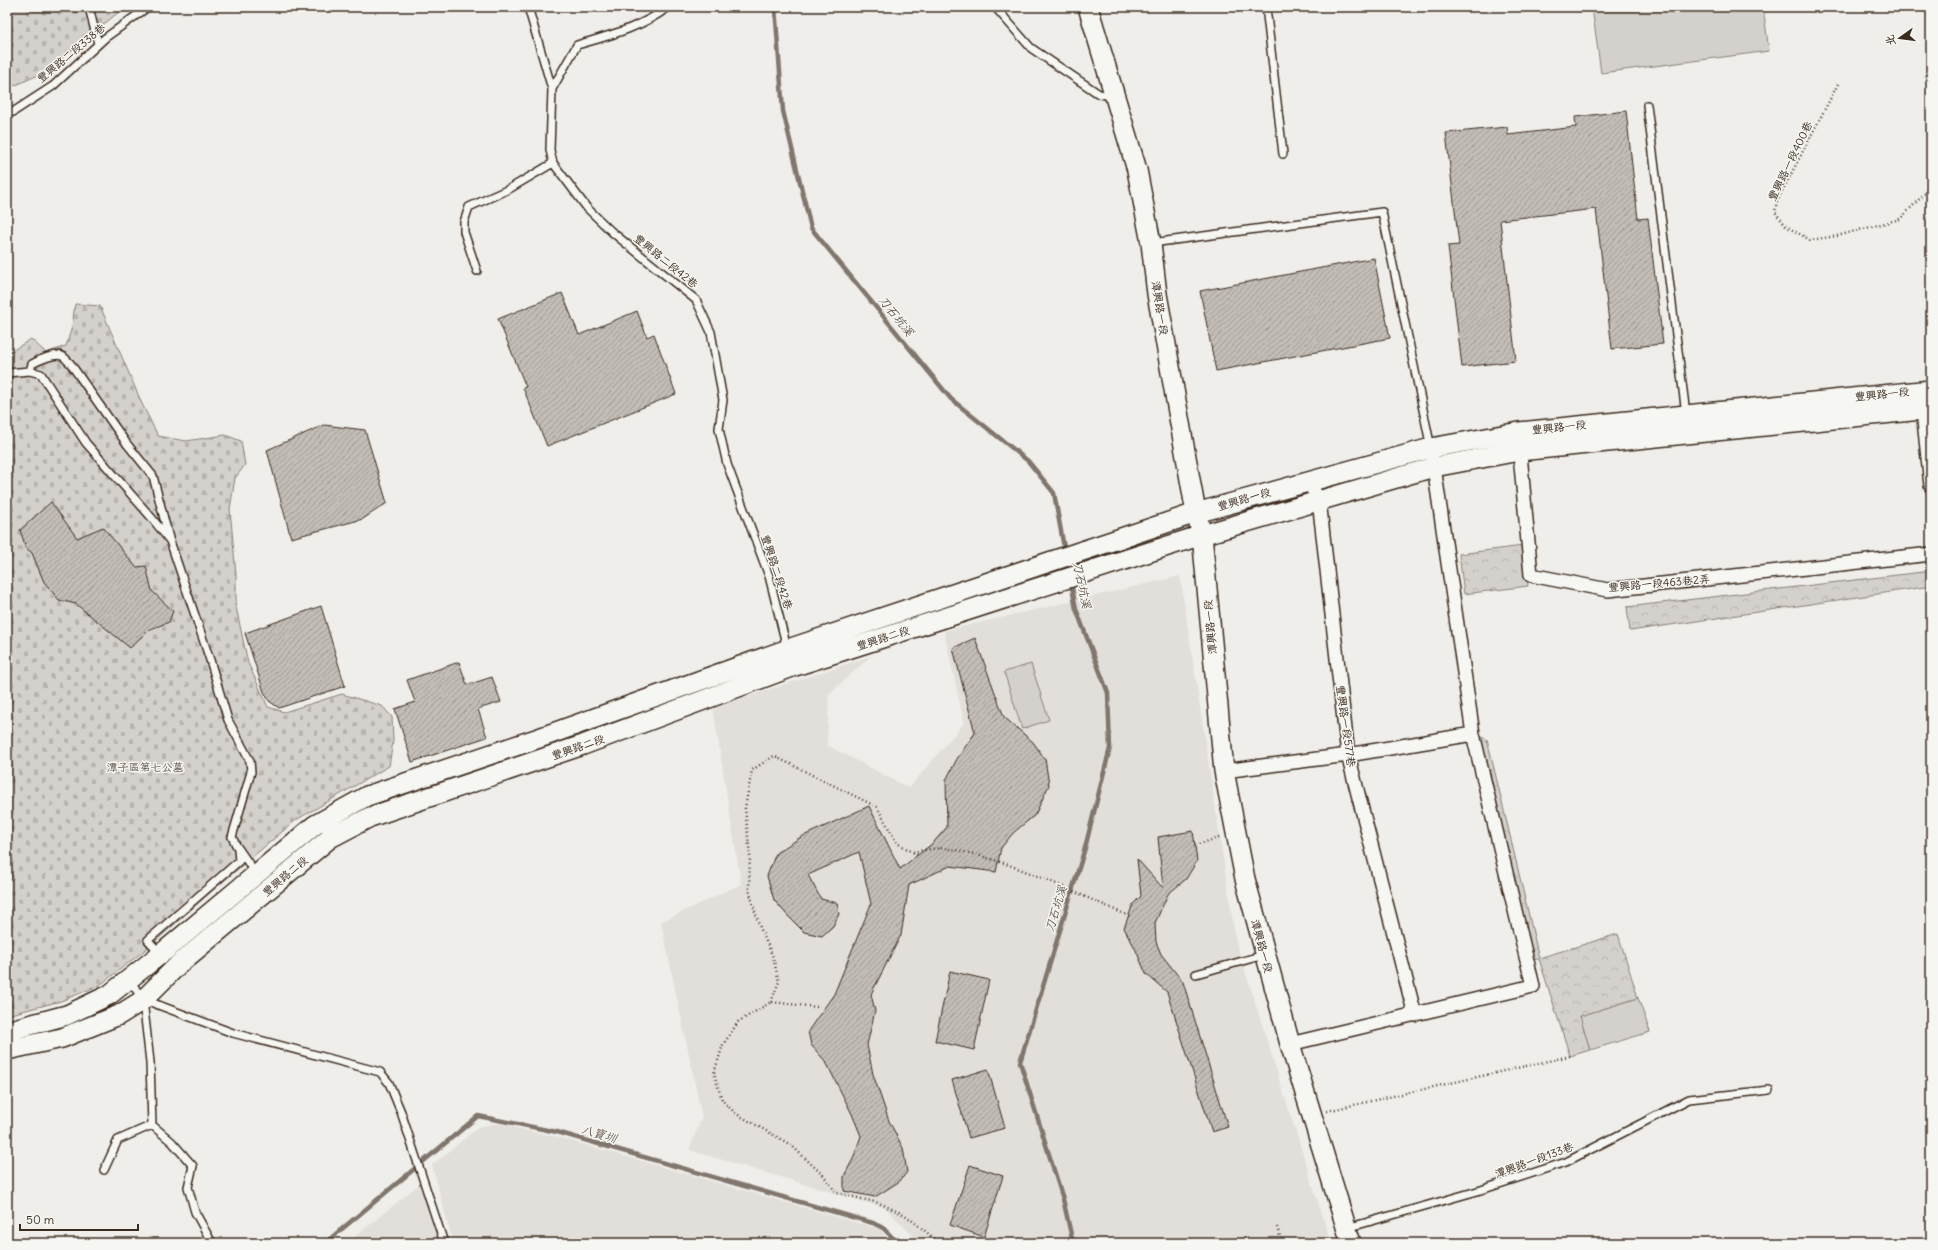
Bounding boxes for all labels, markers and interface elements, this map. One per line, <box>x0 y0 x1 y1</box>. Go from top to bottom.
north arrow <box>1880 18 1920 58</box>
street label: 豐興路二段338巷 <box>34 20 108 86</box>
text: 北 <box>1882 33 1898 47</box>
street label: 豐興路一段400巷 <box>1765 119 1815 203</box>
street label: 豐興路二段42巷 <box>631 231 701 291</box>
street label: 潭興路一段 <box>1149 280 1171 336</box>
water label: 刀石坑溪 <box>875 292 918 340</box>
street label: 豐興路一段 <box>1854 384 1910 404</box>
street label: 豐興路一段 <box>1531 417 1587 437</box>
street label: 豐興路一段 <box>1216 485 1272 513</box>
street label: 豐興路二段42巷 <box>758 533 796 611</box>
water label: 刀石坑溪 <box>1070 560 1095 611</box>
street label: 豐興路一段463巷2弄 <box>1608 572 1710 594</box>
street label: 潭興路一段 <box>1201 599 1219 655</box>
street label: 豐興路二段 <box>855 623 911 653</box>
street label: 豐興路一段577巷 <box>1333 684 1359 768</box>
street label: 豐興路二段 <box>550 731 606 763</box>
park label: 潭子區第七公墓 <box>107 760 184 774</box>
street label: 豐興路二段 <box>259 853 311 899</box>
water label: 刀石坑溪 <box>1041 883 1070 934</box>
street label: 潭興路一段 <box>1248 918 1276 974</box>
water label: 八寶圳 <box>580 1121 620 1146</box>
street label: 潭興路一段133巷 <box>1493 1139 1575 1181</box>
scale bar <box>20 1206 138 1232</box>
text: 50 m <box>26 1212 55 1227</box>

